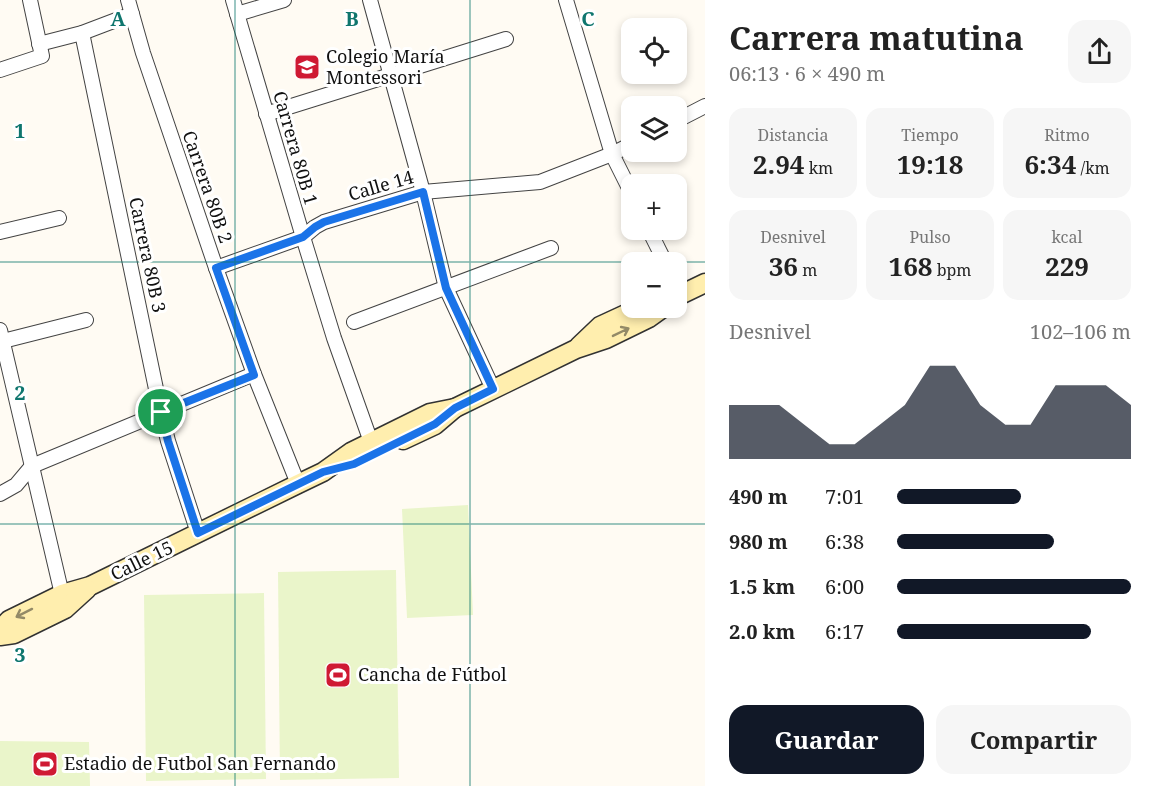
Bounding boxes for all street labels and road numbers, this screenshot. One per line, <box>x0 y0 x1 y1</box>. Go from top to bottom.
street label: Carrera 80B 1 <box>268 88 324 207</box>
street label: Carrera 80B 2 <box>177 127 238 246</box>
street label: Calle 14 <box>345 164 416 206</box>
street label: Carrera 80B 3 <box>124 195 172 315</box>
street label: Calle 15 <box>106 535 177 586</box>

